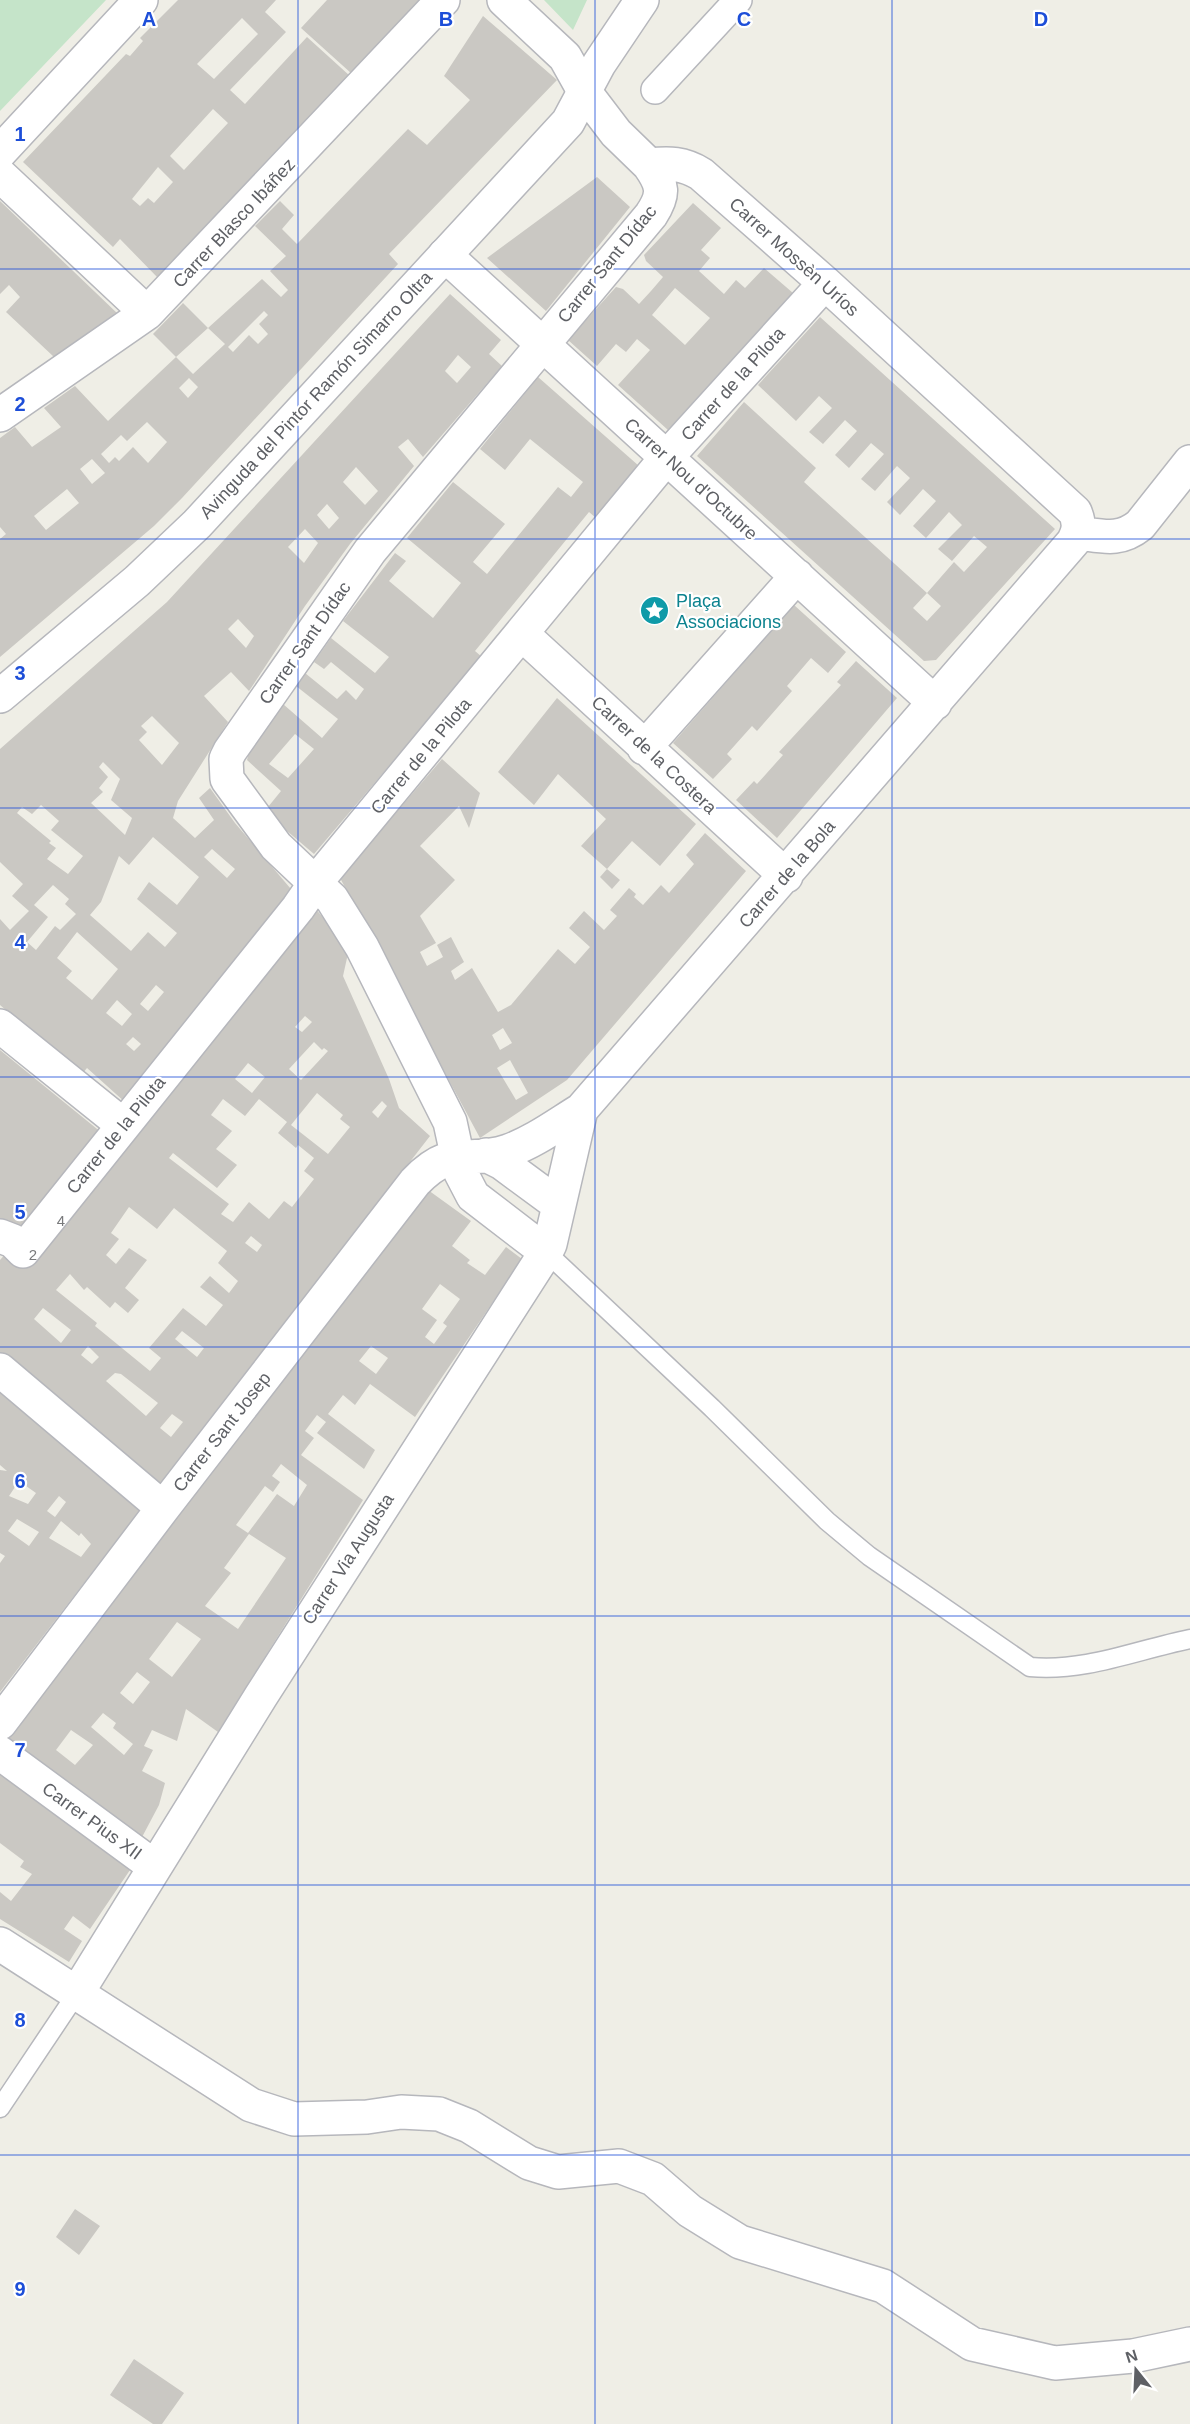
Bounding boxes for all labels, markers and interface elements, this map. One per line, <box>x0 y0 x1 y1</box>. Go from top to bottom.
text: A <box>142 8 156 30</box>
text: B <box>439 8 453 30</box>
text: C <box>737 8 751 30</box>
text: D <box>1034 8 1048 30</box>
text: 1 <box>14 123 26 145</box>
street label: Carrer Blasco Ibáñez <box>169 154 299 292</box>
street label: Carrer Mossèn Uríos <box>725 194 863 320</box>
street label: Carrer Sant Dídac <box>554 201 660 327</box>
street label: Avinguda del Pintor Ramón Simarro Oltra <box>196 266 437 523</box>
street label: Carrer de la Pilota <box>677 323 790 445</box>
text: 2 <box>14 393 26 415</box>
street label: Carrer Nou d'Octubre <box>621 414 761 544</box>
street label: Carrer Sant Dídac <box>255 578 355 708</box>
place label: Plaça Associacions <box>676 591 781 632</box>
place icon: Plaça Associacions <box>639 595 671 627</box>
text: 3 <box>14 662 26 684</box>
street label: Carrer de la Costera <box>588 692 721 819</box>
street label: Carrer de la Pilota <box>367 693 476 818</box>
street label: Carrer de la Bola <box>735 815 840 932</box>
text: 4 <box>14 931 26 953</box>
street label: Carrer de la Pilota <box>63 1072 170 1198</box>
text: 5 <box>14 1201 26 1223</box>
house number: 4 <box>57 1212 65 1229</box>
house number: 2 <box>29 1246 37 1263</box>
street label: Carrer Sant Josep <box>169 1368 275 1496</box>
text: 6 <box>14 1470 26 1492</box>
street label: Carrer Via Augusta <box>298 1489 398 1628</box>
text: 7 <box>14 1739 26 1761</box>
street label: Carrer Pius XII <box>38 1778 146 1864</box>
text: 8 <box>14 2009 26 2031</box>
text: 9 <box>14 2278 26 2300</box>
north arrow <box>1106 2340 1166 2400</box>
text: N <box>1123 2346 1140 2366</box>

